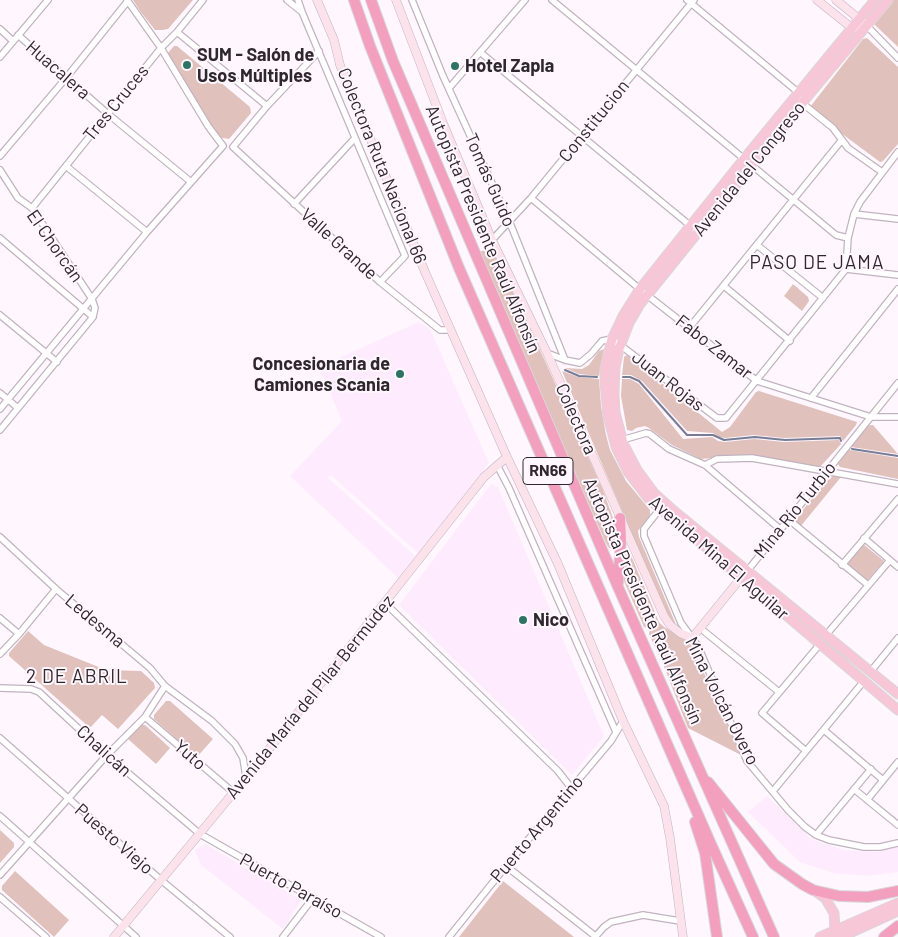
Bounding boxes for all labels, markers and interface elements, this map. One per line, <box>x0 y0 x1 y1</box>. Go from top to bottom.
street label: Huacalera <box>21 36 95 104</box>
place label: SUM - Salón de Usos Múltiples <box>197 44 314 86</box>
place label: Hotel Zapla <box>465 55 554 77</box>
marker: SUM - Salón de Usos Múltiples <box>181 59 193 71</box>
street label: Tres Cruces <box>79 60 153 146</box>
marker: Hotel Zapla <box>449 60 461 72</box>
street label: Colectora Ruta Nacional 66 <box>333 65 431 267</box>
street label: Constitucion <box>554 75 634 167</box>
street label: Avenida del Congreso <box>688 97 810 241</box>
street label: Autopista Presidente Raúl Alfonsín <box>421 102 545 356</box>
street label: Tomás Guido <box>460 130 520 230</box>
street label: Valle Grande <box>296 204 382 284</box>
street label: El Chorcán <box>22 206 88 286</box>
district label: PASO DE JAMA <box>748 252 886 274</box>
street label: Fabo Zamar <box>671 310 757 384</box>
street label: Juan Rojas <box>628 346 708 416</box>
place label: Concesionaria de Camiones Scania <box>252 353 390 396</box>
marker: Concesionaria de Camiones Scania <box>394 368 406 380</box>
street label: Colectora <box>551 380 601 458</box>
street label: Mina Río Turbio <box>749 457 841 563</box>
road number: RN66 <box>523 458 573 484</box>
street label: Autopista Presidente Raúl Alfonsín <box>579 474 707 728</box>
street label: Avenida Mina El Aguilar <box>645 491 793 625</box>
street label: Ledesma <box>61 590 129 652</box>
street label: Avenida María del Pilar Bermúdez <box>221 591 399 803</box>
place label: Nico <box>533 609 569 631</box>
marker: Nico <box>517 614 529 626</box>
street label: Mina Volcán Overo <box>680 633 764 769</box>
district label: 2 DE ABRIL <box>25 666 129 688</box>
street label: Chalicán <box>72 721 136 781</box>
street label: Yuto <box>170 735 210 775</box>
street label: Puerto Argentino <box>486 771 588 887</box>
street label: Puesto Viejo <box>70 799 158 879</box>
street label: Puerto Paraíso <box>236 849 346 923</box>

